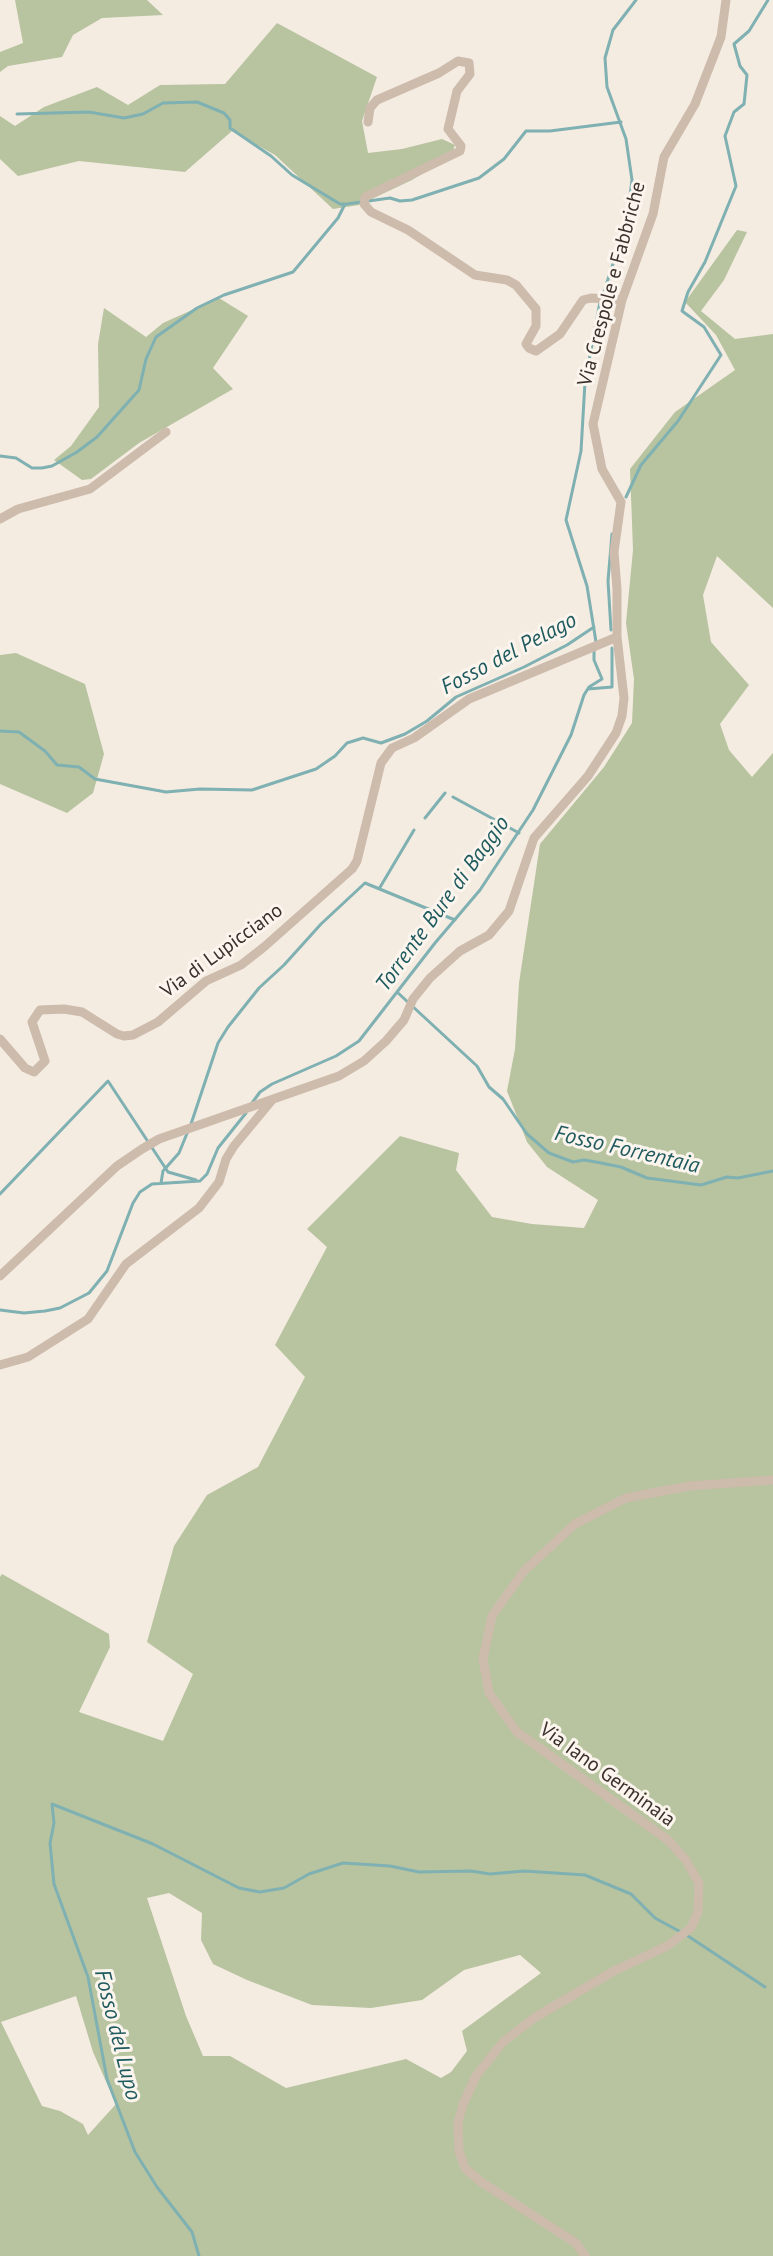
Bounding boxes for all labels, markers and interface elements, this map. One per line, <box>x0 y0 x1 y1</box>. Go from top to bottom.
street label: Via Crespole e Fabbriche <box>573 179 651 389</box>
water label: Fosso del Pelago <box>437 607 581 701</box>
water label: Torrente Bure di Baggio <box>370 811 516 997</box>
street label: Via di Lupicciano <box>156 899 288 1003</box>
water label: Fosso Forrentaia <box>552 1120 702 1180</box>
street label: Via Iano Germinaia <box>535 1718 679 1832</box>
water label: Fosso del Lupo <box>88 1967 146 2103</box>

